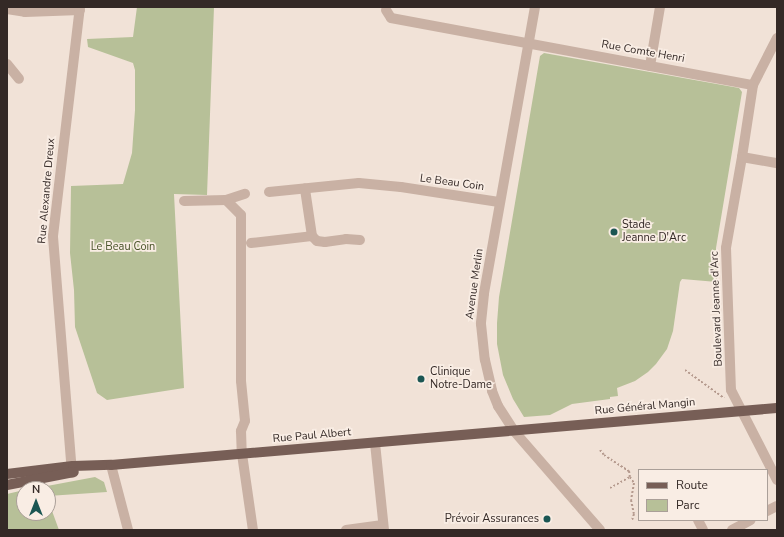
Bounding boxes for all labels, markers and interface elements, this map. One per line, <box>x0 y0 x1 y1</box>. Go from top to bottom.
street label: Rue Comte Henri <box>600 38 686 66</box>
street label: Rue Alexandre Dreux <box>36 138 58 244</box>
street label: Le Beau Coin <box>419 172 485 194</box>
place label: Stade Jeanne D'Arc <box>622 219 686 245</box>
marker: Stade Jeanne D'Arc <box>609 227 619 237</box>
park label: Le Beau Coin <box>91 240 155 254</box>
street label: Avenue Merlin <box>463 248 487 320</box>
street label: Boulevard Jeanne d'Arc <box>708 251 726 367</box>
place label: Clinique Notre-Dame <box>430 366 492 392</box>
marker: Clinique Notre-Dame <box>415 373 427 385</box>
street label: Rue Général Mangin <box>594 396 696 418</box>
street label: Rue Paul Albert <box>272 426 352 446</box>
legend <box>638 469 768 521</box>
text: Route <box>676 477 708 493</box>
north arrow <box>16 481 56 521</box>
text: N <box>32 482 40 497</box>
text: Parc <box>676 497 699 513</box>
place label: Prévoir Assurances <box>445 512 539 526</box>
marker: Prévoir Assurances <box>542 514 552 524</box>

